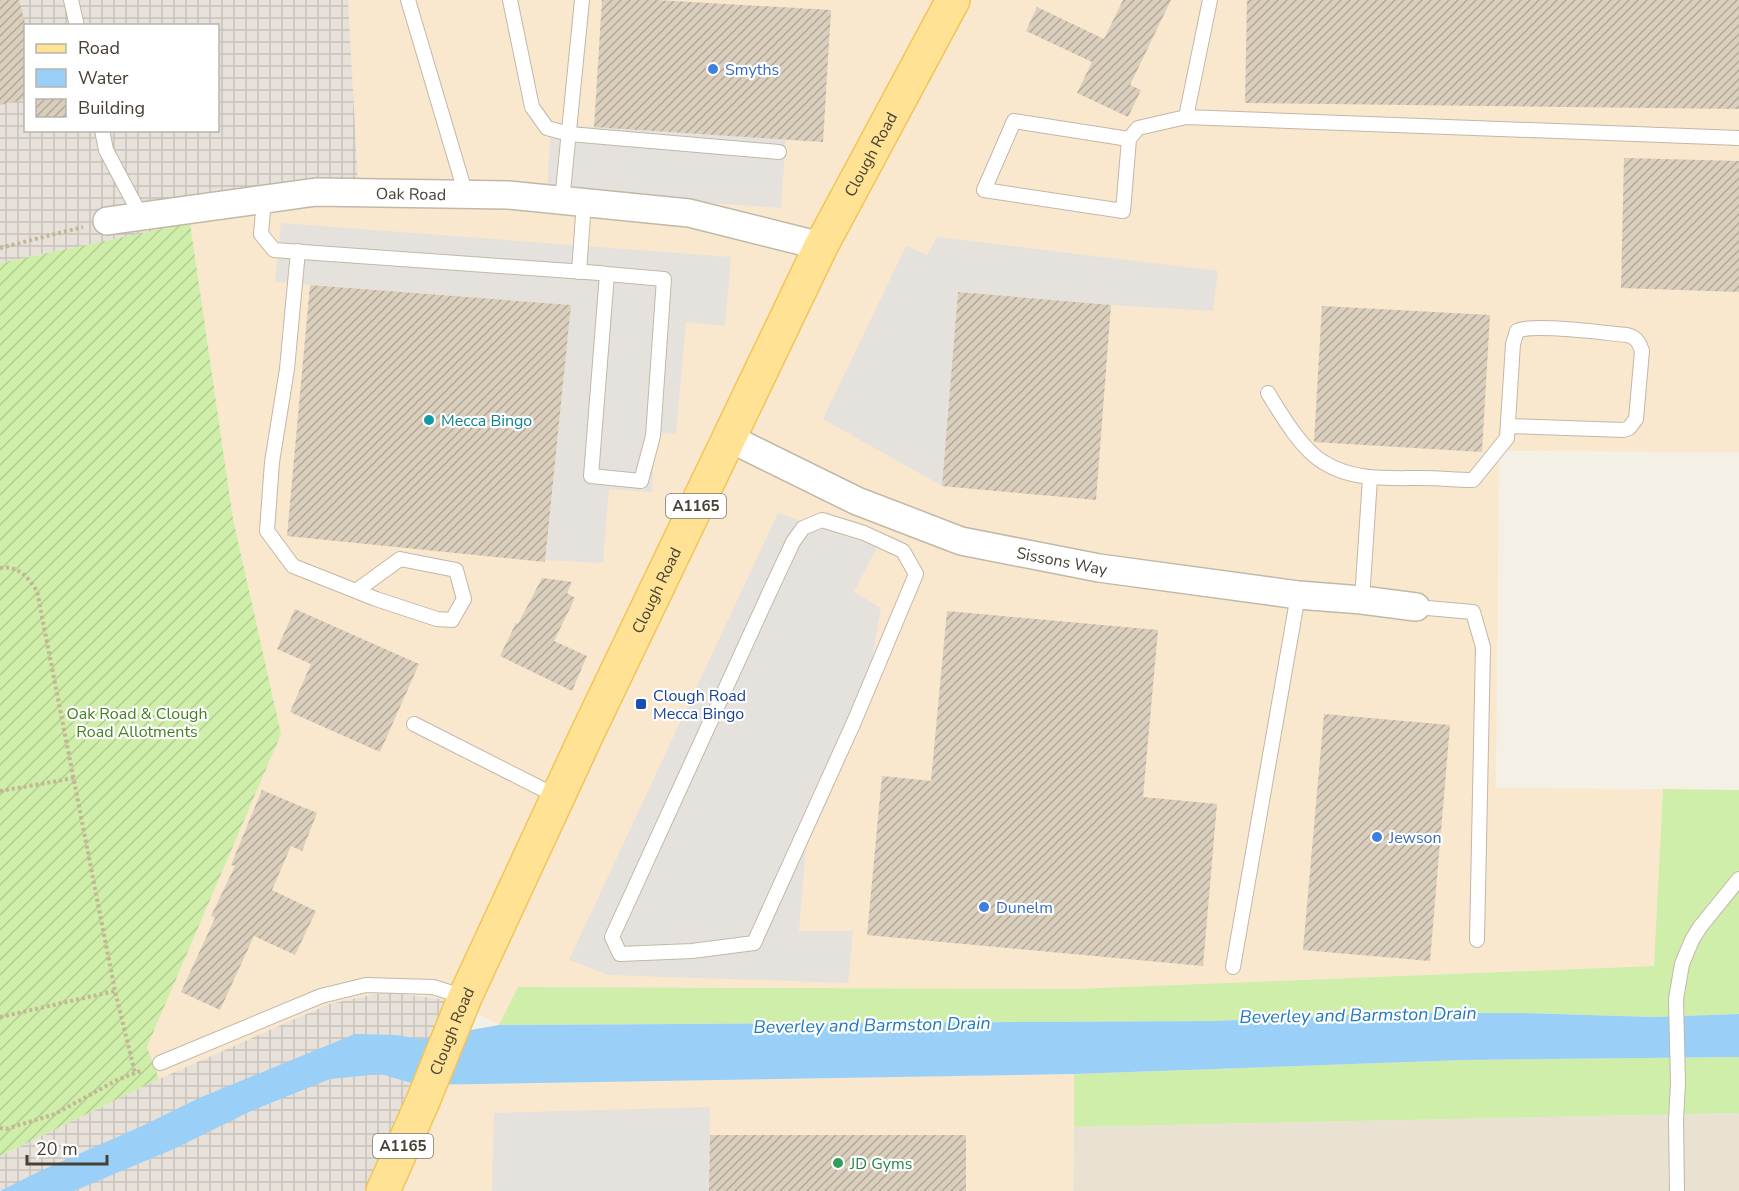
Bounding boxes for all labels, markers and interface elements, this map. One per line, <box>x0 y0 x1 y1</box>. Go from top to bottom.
legend <box>24 24 219 132</box>
text: Road <box>78 36 120 60</box>
place label: Smyths <box>725 59 779 81</box>
marker: Smyths <box>706 62 720 76</box>
text: Water <box>78 66 129 90</box>
text: Building <box>78 96 145 120</box>
street label: Clough Road <box>839 108 903 201</box>
street label: Oak Road <box>376 183 446 206</box>
place label: Mecca Bingo <box>441 410 532 432</box>
marker: Mecca Bingo <box>422 413 436 427</box>
road number: A1165 <box>666 494 726 518</box>
street label: Sissons Way <box>1014 542 1109 581</box>
street label: Clough Road <box>627 544 687 637</box>
place label: Clough Road Mecca Bingo <box>653 685 746 725</box>
marker: Clough Road Mecca Bingo <box>634 697 648 711</box>
park label: Oak Road & Clough Road Allotments <box>66 703 208 743</box>
place label: Jewson <box>1388 827 1442 849</box>
marker: Jewson <box>1370 830 1384 844</box>
place label: Dunelm <box>996 897 1053 919</box>
marker: Dunelm <box>977 900 991 914</box>
street label: Clough Road <box>425 984 480 1079</box>
water label: Beverley and Barmston Drain <box>1239 1001 1477 1029</box>
water label: Beverley and Barmston Drain <box>753 1011 991 1039</box>
scale bar <box>27 1128 106 1166</box>
road number: A1165 <box>373 1134 433 1158</box>
text: 20 m <box>36 1137 78 1161</box>
place label: JD Gyms <box>849 1153 912 1175</box>
marker: JD Gyms <box>831 1156 845 1170</box>

